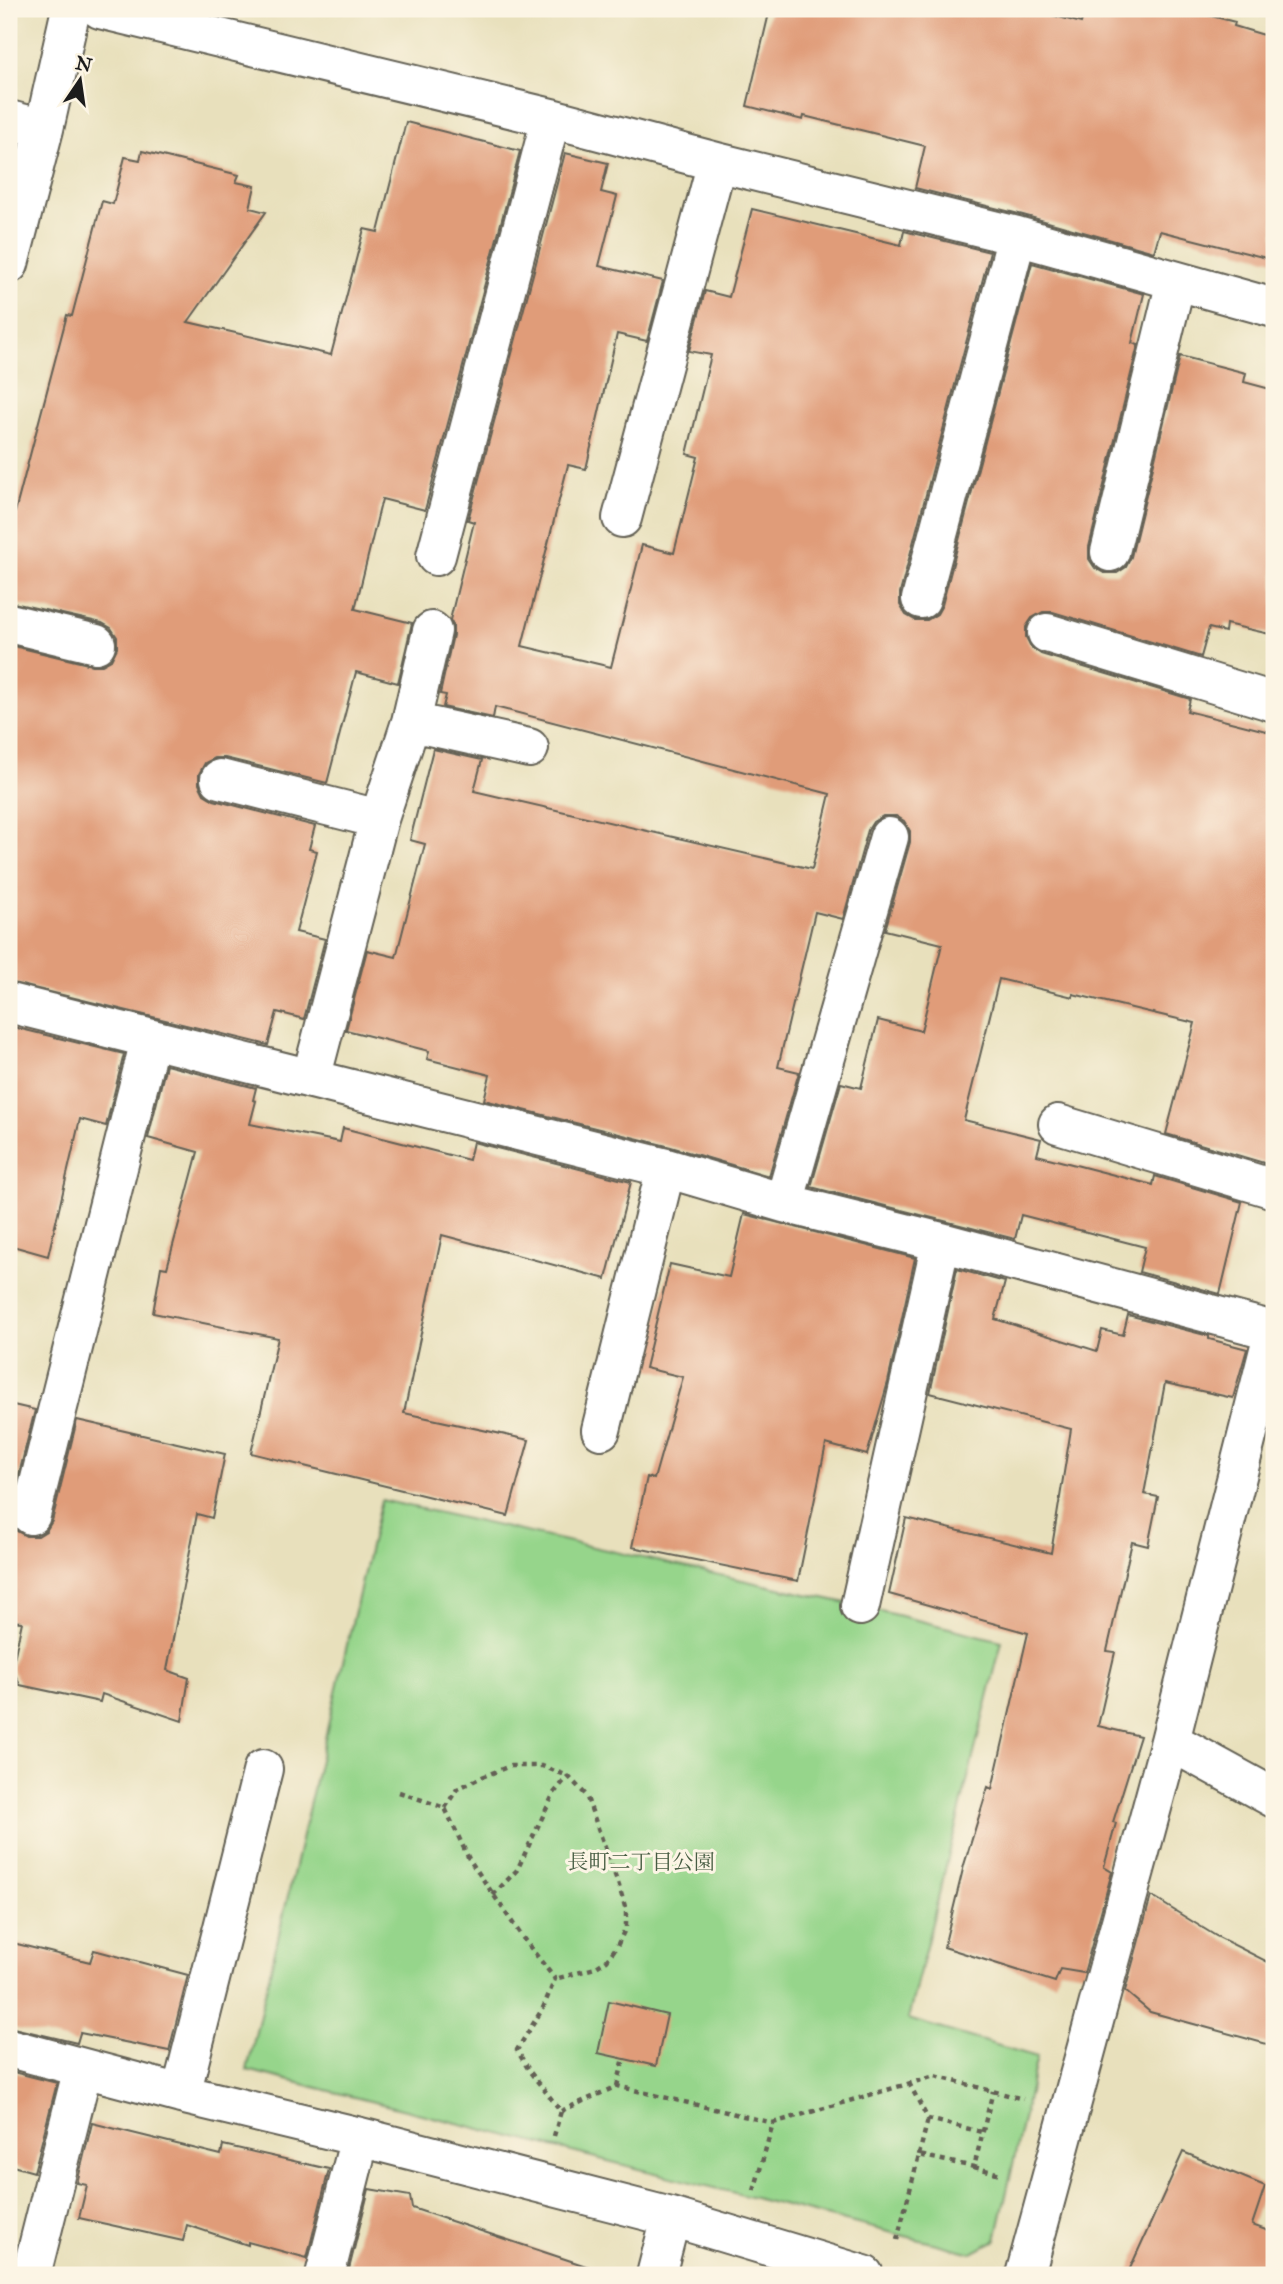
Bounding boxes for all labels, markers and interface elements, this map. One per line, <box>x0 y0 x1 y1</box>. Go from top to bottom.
north arrow <box>46 46 116 116</box>
text: N <box>73 51 94 77</box>
park label: 長町二丁目公園 <box>568 1849 715 1875</box>

